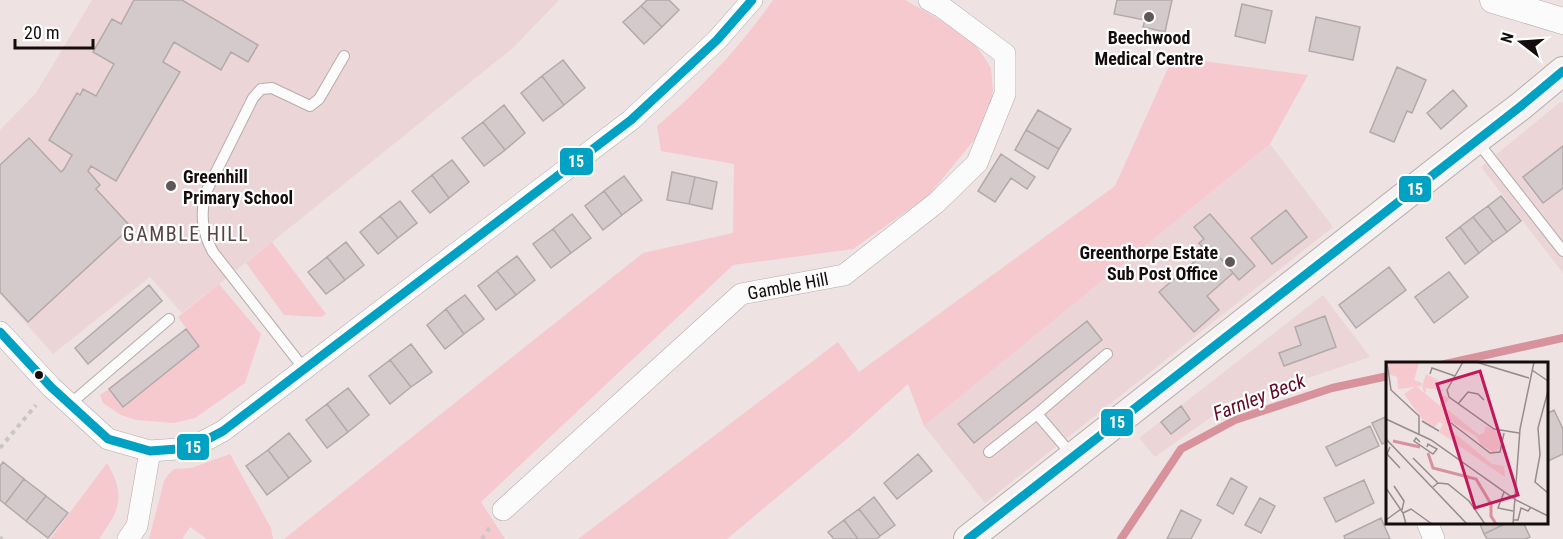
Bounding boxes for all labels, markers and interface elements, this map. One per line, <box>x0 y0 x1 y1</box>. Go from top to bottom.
marker: Beechwood Medical Centre <box>1142 10 1156 24</box>
scale bar <box>15 12 93 50</box>
north arrow <box>1491 12 1551 72</box>
text: 20 m <box>24 22 59 43</box>
place label: Beechwood Medical Centre <box>1095 27 1204 69</box>
text: N <box>1497 30 1518 45</box>
line badge: 15 <box>559 147 594 176</box>
text: 15 <box>568 152 584 171</box>
place label: Greenhill Primary School <box>183 166 293 208</box>
line badge: 15 <box>1398 175 1432 203</box>
marker: Greenhill Primary School <box>164 179 178 193</box>
text: 15 <box>1407 180 1423 199</box>
district label: GAMBLE HILL <box>123 222 249 246</box>
place label: Greenthorpe Estate Sub Post Office <box>1079 242 1218 284</box>
marker: Greenthorpe Estate Sub Post Office <box>1223 255 1237 269</box>
street label: Gamble Hill <box>746 268 830 303</box>
inset map <box>1386 362 1548 524</box>
water label: Farnley Beck <box>1209 368 1310 426</box>
unlabelled marker <box>33 369 45 381</box>
line badge: 15 <box>1100 408 1134 437</box>
text: 15 <box>1109 413 1125 432</box>
line badge: 15 <box>176 433 210 461</box>
text: 15 <box>185 438 201 457</box>

